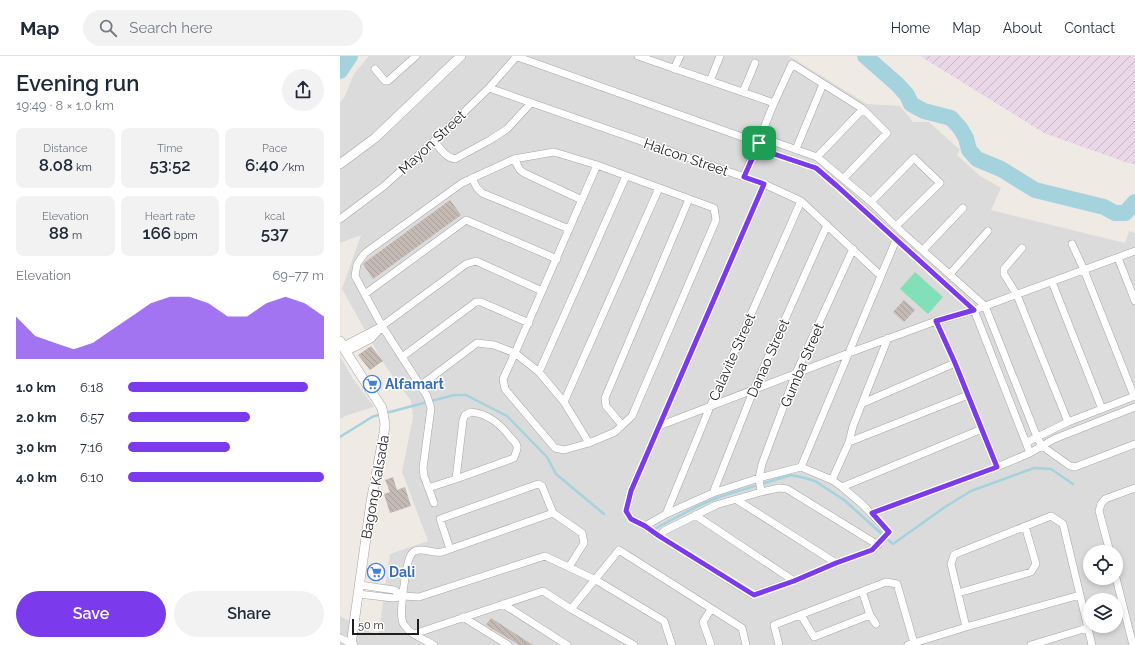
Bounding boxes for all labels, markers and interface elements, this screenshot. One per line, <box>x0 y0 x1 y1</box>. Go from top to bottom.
search box <box>83 10 363 46</box>
text: Map <box>20 17 59 39</box>
icon: search <box>97 17 119 39</box>
text: Search here <box>129 19 213 37</box>
text: Home <box>891 20 930 36</box>
text: Map <box>952 20 981 36</box>
text: About <box>1003 20 1042 36</box>
text: Contact <box>1064 20 1115 36</box>
button: share <box>282 69 324 111</box>
text: Evening run <box>16 70 139 96</box>
text: 19:49 · 8 × 1.0 km <box>16 98 114 113</box>
street label: Mayon Street <box>395 107 469 177</box>
pin <box>742 126 776 160</box>
icon: arrive <box>748 132 770 154</box>
street label: Halcon Street <box>642 135 731 179</box>
text: Distance <box>43 142 87 155</box>
text: Time <box>157 142 183 155</box>
text: Pace <box>262 142 287 155</box>
text: 8.08 <box>39 155 73 175</box>
text: 53:52 <box>149 155 191 175</box>
text: 6:40 <box>245 155 279 175</box>
text: km <box>73 161 92 174</box>
text: /km <box>279 161 304 174</box>
text: Elevation <box>42 210 89 223</box>
text: Heart rate <box>145 210 195 223</box>
text: kcal <box>264 210 285 223</box>
text: 88 <box>49 223 69 243</box>
text: 166 <box>142 223 171 243</box>
text: 537 <box>261 223 289 243</box>
text: m <box>69 229 82 242</box>
text: bpm <box>171 229 198 242</box>
text: Elevation <box>16 268 71 283</box>
text: 69–77 m <box>272 268 324 283</box>
street label: Calavite Street <box>706 310 759 403</box>
street label: Danao Street <box>744 316 793 400</box>
street label: Gumba Street <box>777 320 827 409</box>
supermarket icon: Alfamart <box>362 374 382 394</box>
place label: Alfamart <box>385 376 444 392</box>
text: 1.0 km <box>16 380 56 395</box>
text: 6:18 <box>80 380 104 395</box>
text: 2.0 km <box>16 410 57 425</box>
text: 6:57 <box>80 410 104 425</box>
street label: Bagong Kalsada <box>358 434 392 540</box>
text: 3.0 km <box>16 440 57 455</box>
text: 7:16 <box>80 440 103 455</box>
text: 4.0 km <box>16 470 57 485</box>
text: 6:10 <box>80 470 104 485</box>
map controls <box>1083 545 1123 633</box>
button: locate <box>1083 545 1123 585</box>
supermarket icon: Dali <box>366 562 386 582</box>
place label: Dali <box>389 564 415 580</box>
button: Save <box>16 591 166 637</box>
button: Share <box>174 591 324 637</box>
button: layers <box>1083 593 1123 633</box>
scale bar <box>352 617 419 636</box>
text: 50 m <box>358 619 384 632</box>

